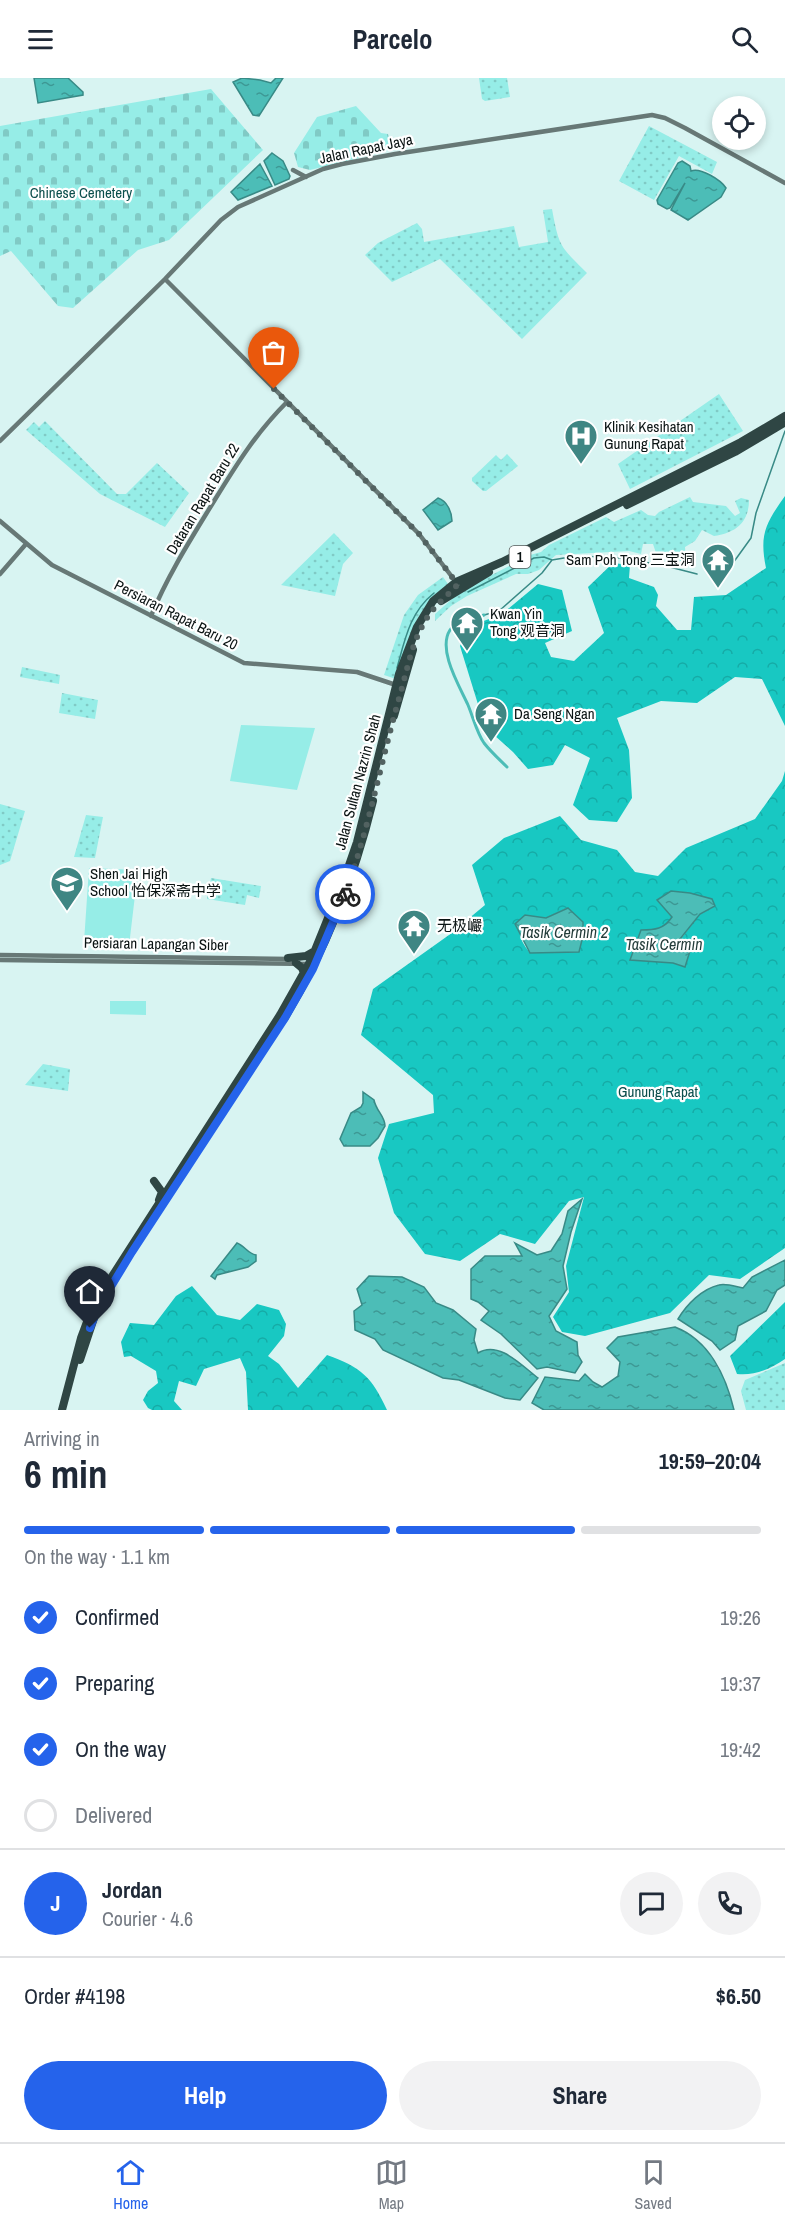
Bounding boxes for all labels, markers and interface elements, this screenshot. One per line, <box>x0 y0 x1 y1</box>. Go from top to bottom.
text: Parcelo <box>352 21 433 57</box>
icon: menu <box>24 23 57 56</box>
icon: search <box>728 23 761 56</box>
map controls <box>712 96 766 150</box>
button: locate <box>712 96 766 150</box>
street label: Jalan Rapat Jaya <box>317 128 415 169</box>
park label: Chinese Cemetery <box>30 182 133 203</box>
pin <box>248 327 299 389</box>
icon: bag <box>257 336 290 369</box>
place label: Klinik Kesihatan Gunung Rapat <box>604 416 694 454</box>
hospital icon: Klinik Kesihatan Gunung Rapat <box>563 418 599 465</box>
street label: Dataran Rapat Baru 22 <box>161 439 244 558</box>
temple icon: Sam Poh Tong 三宝洞 <box>700 542 736 589</box>
road number: 1 <box>510 546 530 568</box>
place label: Sam Poh Tong 三宝洞 <box>566 549 695 570</box>
street label: Persiaran Rapat Baru 20 <box>111 574 242 655</box>
place label: Kwan Yin Tong 观音洞 <box>490 603 565 641</box>
temple icon: Kwan Yin Tong 观音洞 <box>449 605 485 652</box>
temple icon: Da Seng Ngan <box>473 696 509 743</box>
place label: Da Seng Ngan <box>514 703 595 724</box>
street label: Jalan Sultan Nazrin Shah <box>329 712 386 852</box>
place label: Shen Jai High School 怡保深斋中学 <box>90 863 221 901</box>
courier <box>315 864 375 924</box>
school or university icon: Shen Jai High School 怡保深斋中学 <box>49 865 85 912</box>
icon: bike <box>329 878 362 911</box>
temple icon: 无极巗 <box>396 908 432 955</box>
place label: 无极巗 <box>437 915 482 936</box>
water label: Tasik Cermin 2 <box>520 921 609 943</box>
street label: Persiaran Lapangan Siber <box>84 932 228 955</box>
water label: Tasik Cermin <box>626 933 702 955</box>
park label: Gunung Rapat <box>618 1081 699 1102</box>
pin <box>64 1266 115 1328</box>
icon: home <box>73 1275 106 1308</box>
text: Arriving in <box>24 1425 100 1452</box>
text: 19:59–20:04 <box>659 1446 761 1476</box>
text: 6 min <box>24 1448 108 1500</box>
text: On the way · 1.1 km <box>24 1543 170 1570</box>
icon: check <box>24 1601 57 1634</box>
text: Confirmed <box>75 1602 159 1632</box>
text: 19:26 <box>720 1604 761 1631</box>
icon: check <box>24 1667 57 1700</box>
text: Preparing <box>75 1668 154 1698</box>
text: 19:37 <box>720 1670 761 1697</box>
icon: check <box>24 1733 57 1766</box>
text: On the way <box>75 1734 166 1764</box>
text: 19:42 <box>720 1736 761 1763</box>
text: Delivered <box>75 1800 152 1830</box>
button: chat <box>620 1872 683 1935</box>
button: phone <box>698 1872 761 1935</box>
text: Jordan <box>102 1875 162 1905</box>
text: J <box>50 1888 61 1918</box>
text: Courier · 4.6 <box>102 1905 193 1932</box>
text: Order #4198 <box>24 1981 125 2011</box>
text: $6.50 <box>716 1981 761 2011</box>
button: Help <box>24 2061 387 2130</box>
button: Share <box>399 2061 761 2130</box>
tab: Home <box>113 2156 148 2214</box>
tab: Map <box>375 2156 408 2214</box>
tab: Saved <box>634 2156 672 2214</box>

